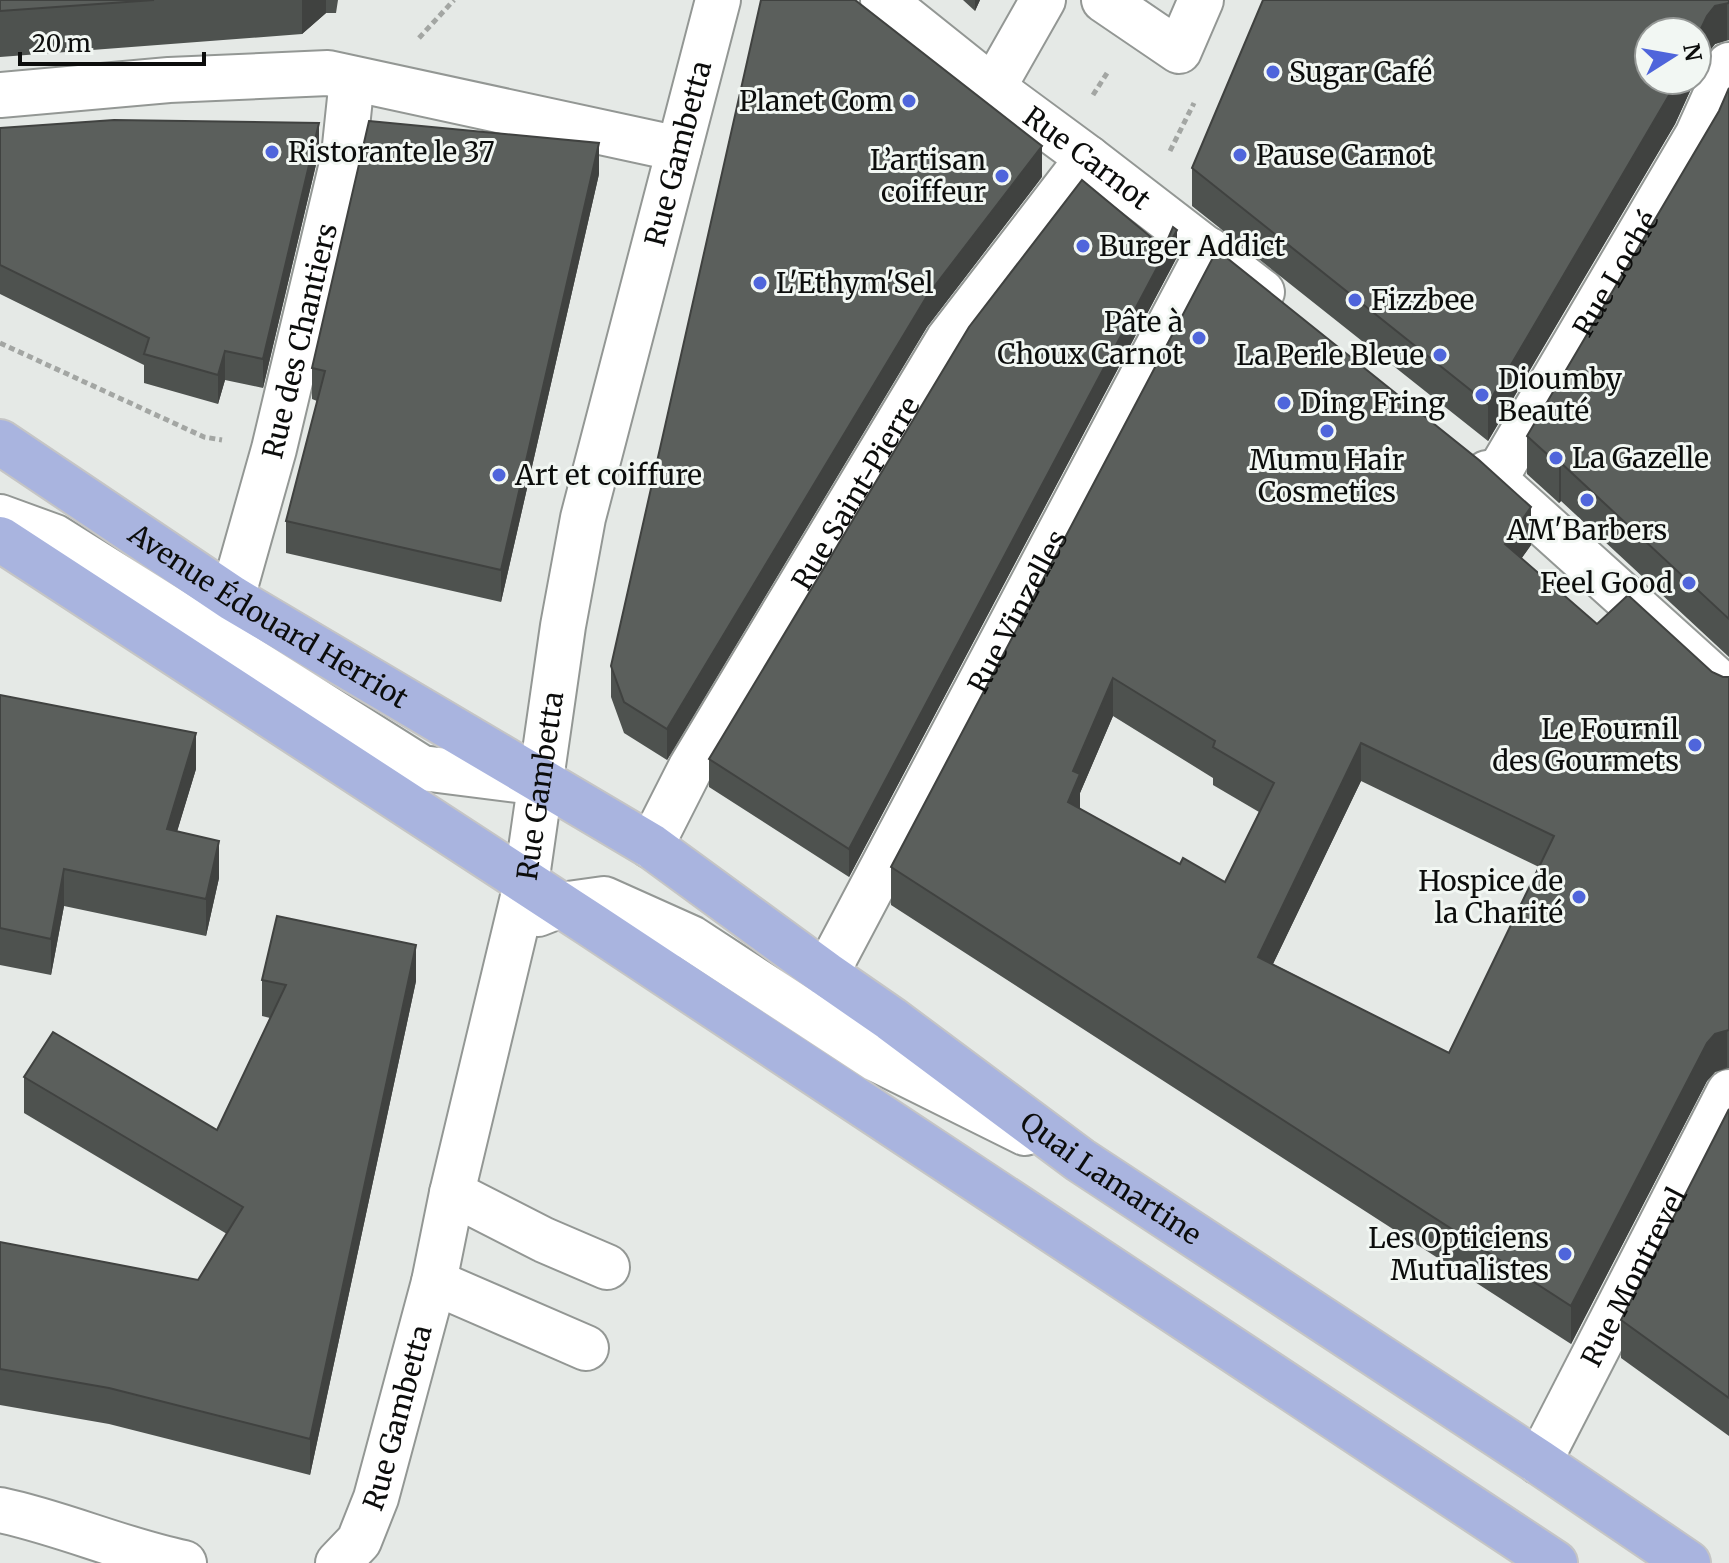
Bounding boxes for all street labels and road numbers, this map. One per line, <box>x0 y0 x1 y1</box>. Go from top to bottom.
street label: Rue Gambetta <box>637 57 719 250</box>
street label: Rue Carnot <box>1016 99 1158 217</box>
street label: Rue Loché <box>1565 205 1667 343</box>
street label: Rue des Chantiers <box>254 220 345 462</box>
street label: Rue Saint-Pierre <box>784 390 928 596</box>
street label: Avenue Édouard Herriot <box>121 515 415 716</box>
street label: Rue Vinzelles <box>960 524 1076 699</box>
street label: Rue Gambetta <box>509 689 571 882</box>
street label: Quai Lamartine <box>1013 1104 1208 1253</box>
street label: Rue Montrevel <box>1573 1181 1695 1373</box>
street label: Rue Gambetta <box>355 1321 440 1515</box>

